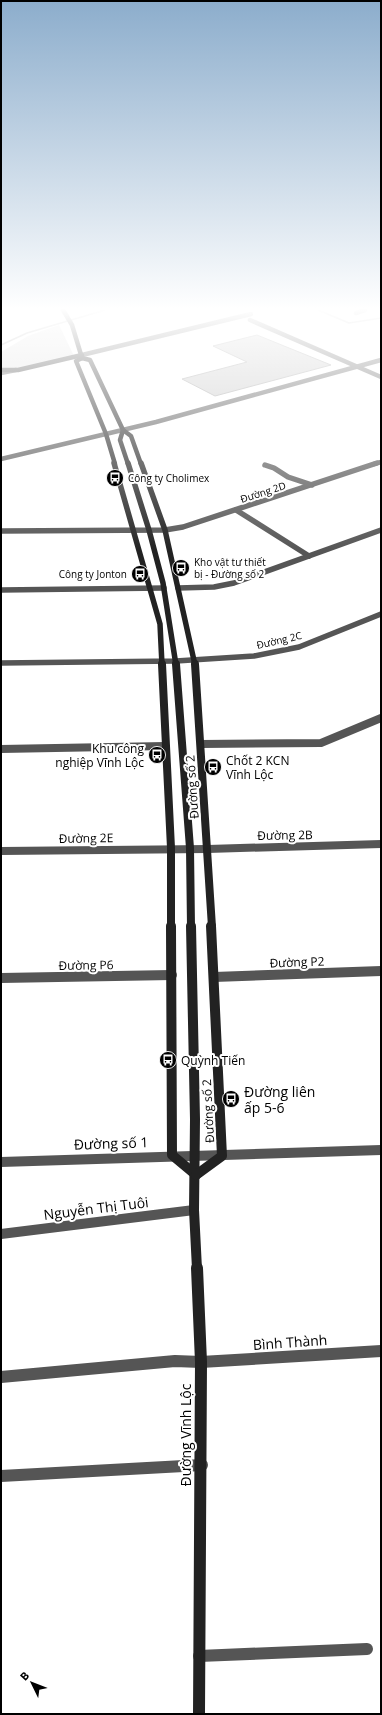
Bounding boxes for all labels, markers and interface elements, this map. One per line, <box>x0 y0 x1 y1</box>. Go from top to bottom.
bus stop icon: Công ty Cholimex <box>105 468 125 488</box>
place label: Công ty Cholimex <box>128 471 210 485</box>
street label: Đường 2D <box>238 478 288 506</box>
place label: Kho vật tư thiết bị - Đường số 2 <box>194 555 266 581</box>
bus stop icon: Kho vật tư thiết bị - Đường số 2 <box>171 558 191 578</box>
bus stop icon: Công ty Jonton <box>130 564 150 584</box>
place label: Công ty Jonton <box>59 567 127 581</box>
street label: Đường 2C <box>255 628 303 652</box>
place label: Khu công nghiệp Vĩnh Lộc <box>55 740 144 771</box>
bus stop icon: Khu công nghiệp Vĩnh Lộc <box>147 745 167 765</box>
place label: Chốt 2 KCN Vĩnh Lộc <box>226 752 289 783</box>
street label: Đường số 2 <box>181 754 203 819</box>
bus stop icon: Chốt 2 KCN Vĩnh Lộc <box>203 757 223 777</box>
street label: Đường 2B <box>257 826 313 844</box>
street label: Đường 2E <box>59 829 113 847</box>
street label: Đường P2 <box>269 953 325 971</box>
street label: Đường P6 <box>58 956 114 974</box>
bus stop icon: Quỳnh Tiến <box>158 1050 178 1070</box>
place label: Quỳnh Tiến <box>181 1052 245 1069</box>
street label: Đường số 2 <box>198 1079 218 1143</box>
place label: Đường liên ấp 5-6 <box>244 1082 315 1117</box>
bus stop icon: Đường liên ấp 5-6 <box>221 1089 241 1109</box>
street label: Đường số 1 <box>73 1132 149 1154</box>
street label: Nguyễn Thị Tuôi <box>42 1192 150 1224</box>
street label: Bình Thành <box>252 1330 328 1354</box>
street label: Đường Vĩnh Lộc <box>176 1383 195 1486</box>
north arrow <box>12 1663 52 1703</box>
text: B <box>16 1668 32 1684</box>

